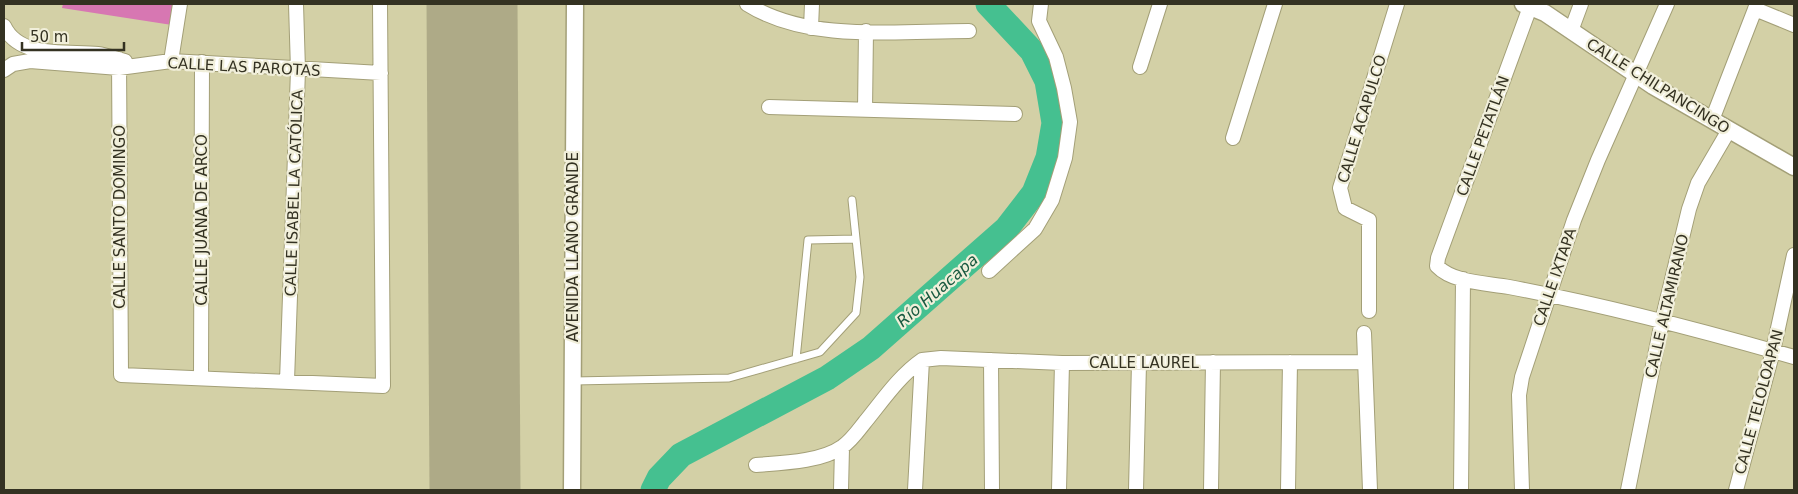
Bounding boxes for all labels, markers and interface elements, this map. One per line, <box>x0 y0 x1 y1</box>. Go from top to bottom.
scale bar <box>22 20 125 52</box>
text: 50 m <box>30 28 68 46</box>
street label: CALLE CHILPANCINGO <box>1583 35 1733 137</box>
street label: CALLE ACAPULCO <box>1334 53 1390 185</box>
street label: CALLE LAS PAROTAS <box>167 54 321 80</box>
street label: CALLE PETATLÁN <box>1452 73 1513 199</box>
street label: CALLE ISABEL LA CATÓLICA <box>280 89 307 297</box>
street label: CALLE SANTO DOMINGO <box>111 125 129 309</box>
street label: CALLE JUANA DE ARCO <box>193 134 211 306</box>
street label: AVENIDA LLANO GRANDE <box>564 152 582 342</box>
street label: CALLE IXTAPA <box>1530 225 1580 329</box>
street label: CALLE ALTAMIRANO <box>1642 232 1692 380</box>
water label: Río Huacapa <box>893 250 982 331</box>
street label: CALLE TELOLOAPAN <box>1731 328 1787 476</box>
street label: CALLE LAUREL <box>1089 354 1200 372</box>

